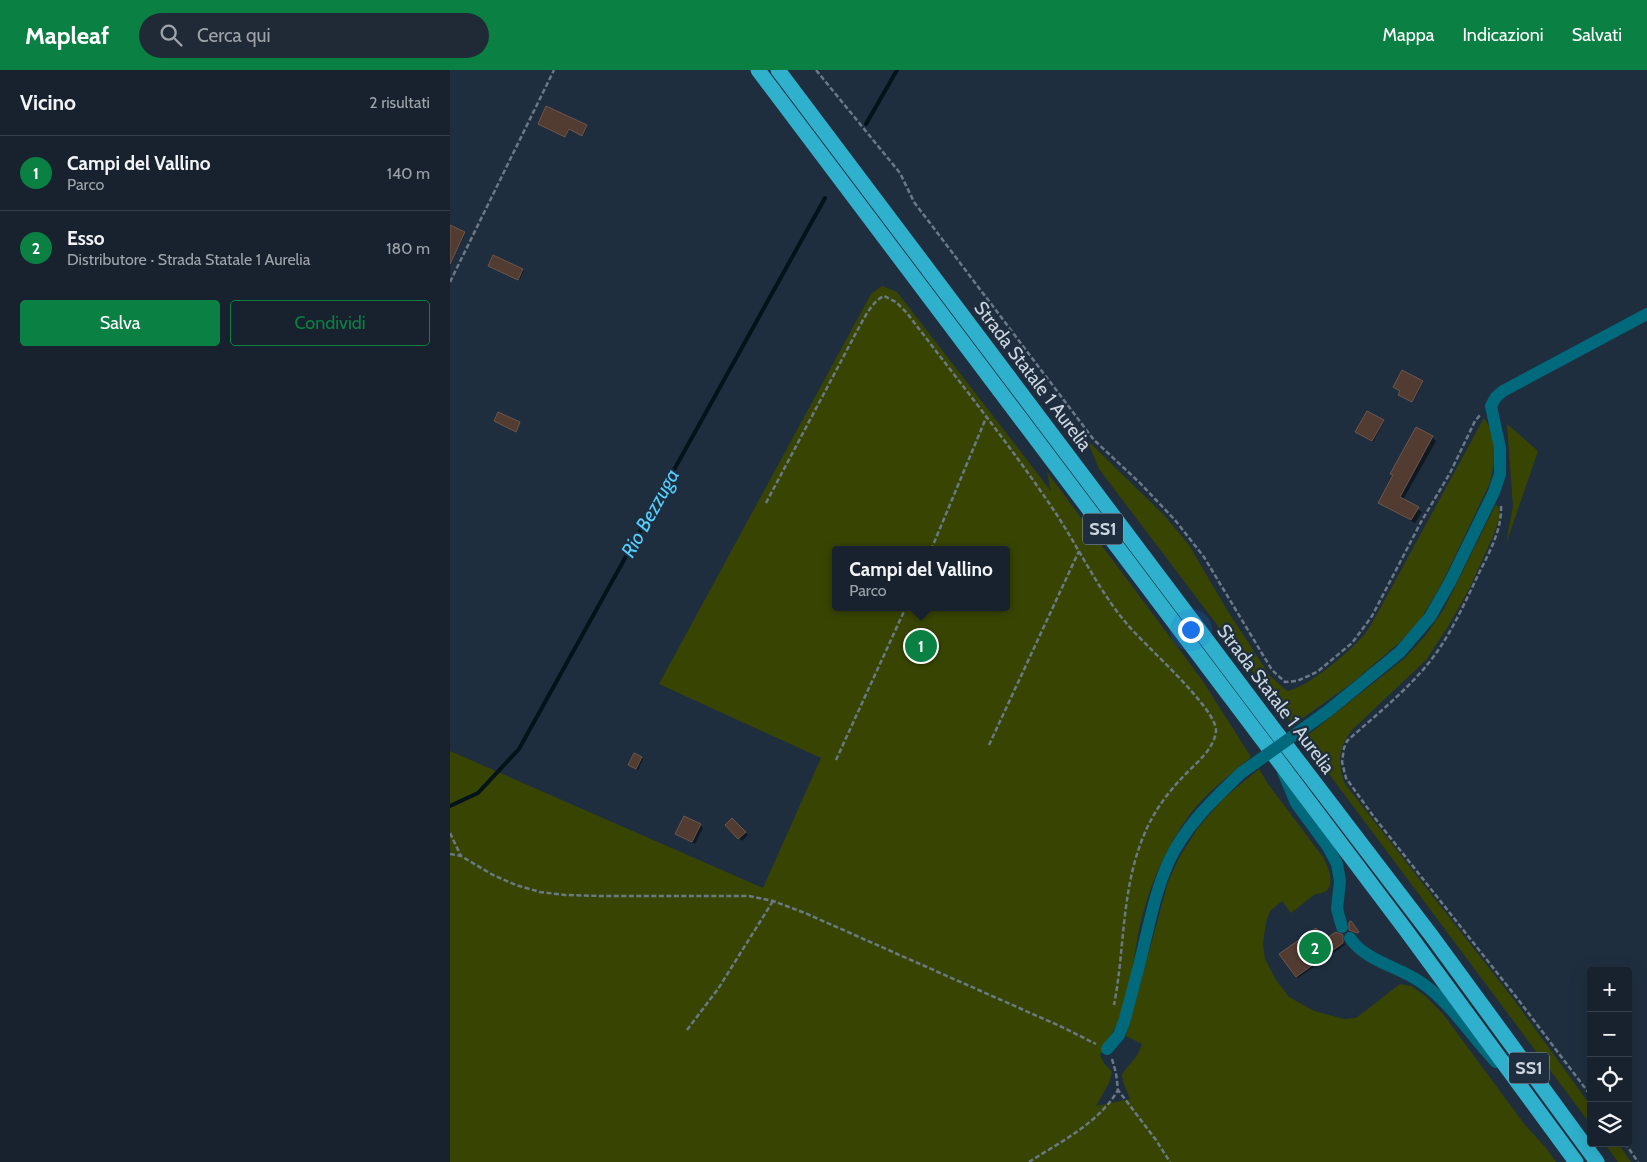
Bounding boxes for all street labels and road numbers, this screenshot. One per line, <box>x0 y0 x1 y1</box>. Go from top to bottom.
street label: Strada Statale 1 Aurelia <box>969 297 1097 455</box>
road number: SS1 <box>1083 514 1123 544</box>
street label: Strada Statale 1 Aurelia <box>1212 620 1340 778</box>
road number: SS1 <box>1509 1052 1549 1084</box>

